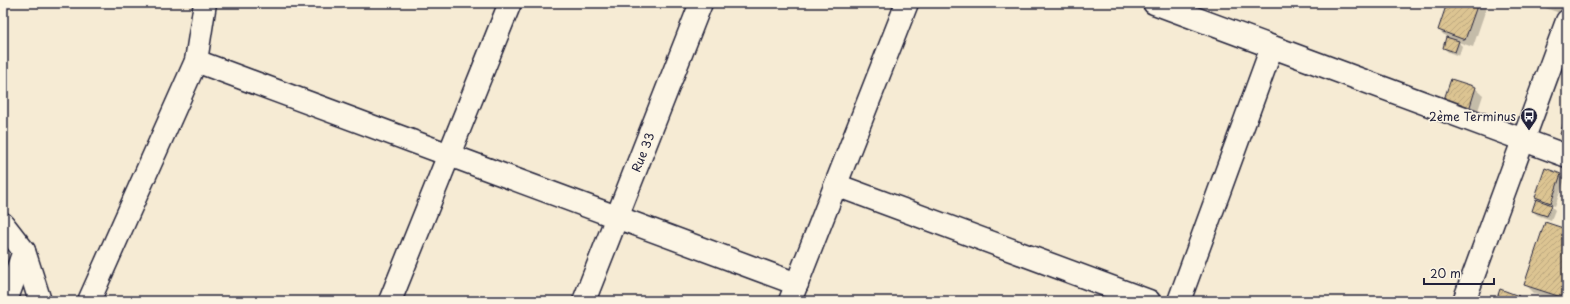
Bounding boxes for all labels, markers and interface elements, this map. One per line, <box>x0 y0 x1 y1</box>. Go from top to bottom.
bus stop icon: 2ème Terminus <box>1519 106 1539 131</box>
place label: 2ème Terminus <box>1429 107 1517 125</box>
street label: Rue 33 <box>627 130 658 175</box>
scale bar <box>1424 260 1494 286</box>
text: 20 m <box>1430 264 1461 282</box>

